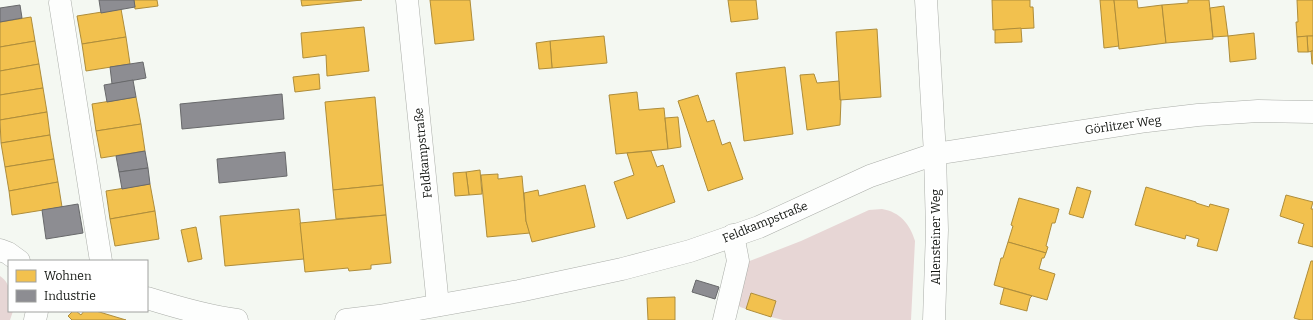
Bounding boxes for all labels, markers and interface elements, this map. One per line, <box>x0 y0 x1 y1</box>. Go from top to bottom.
street label: Feldkampstraße <box>411 107 435 199</box>
street label: Görlitzer Weg <box>1084 113 1162 137</box>
street label: Allensteiner Weg <box>929 189 943 285</box>
street label: Feldkampstraße <box>720 199 810 245</box>
legend <box>8 260 148 312</box>
text: Wohnen <box>44 269 92 283</box>
text: Industrie <box>44 289 96 303</box>

